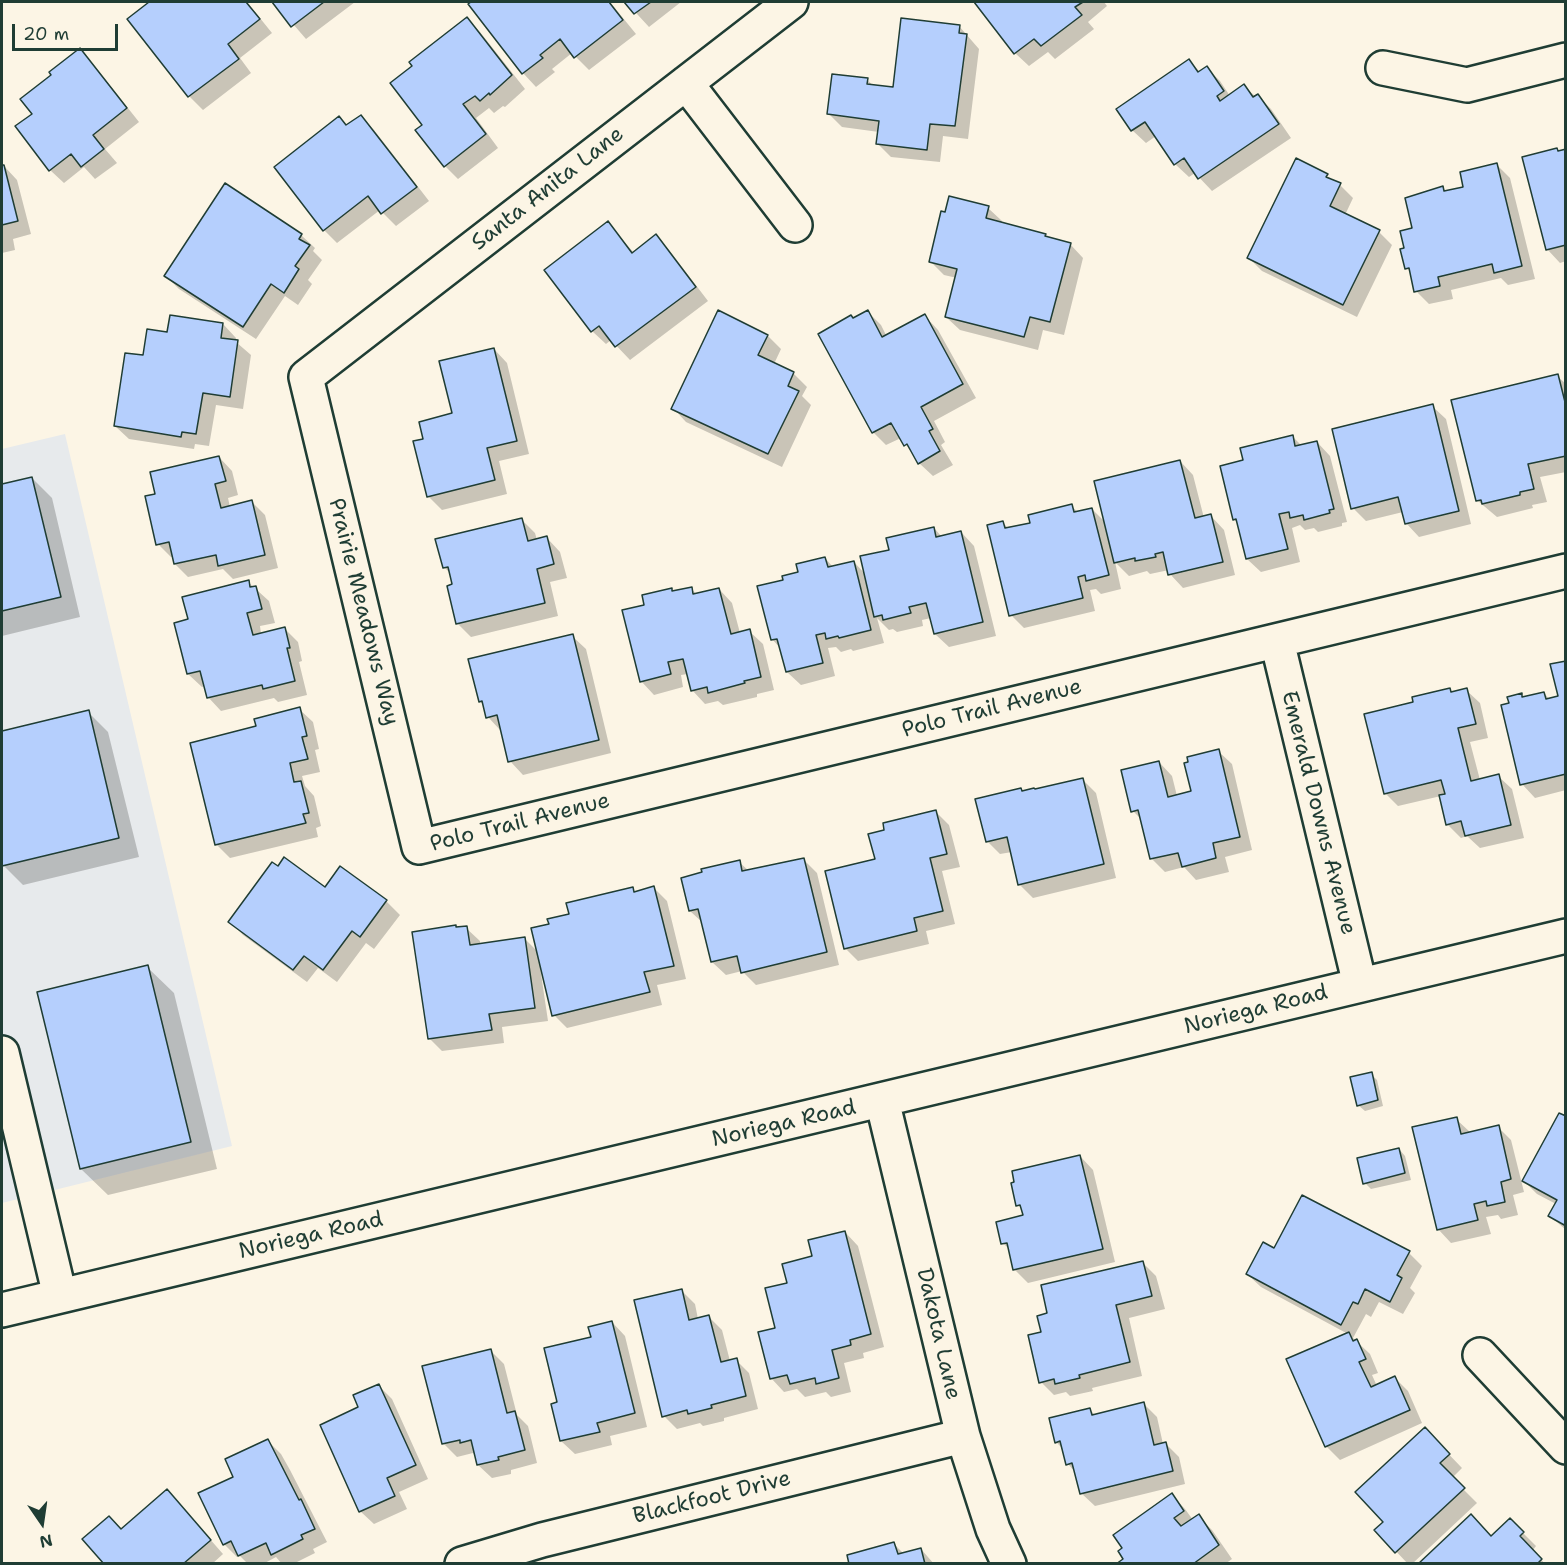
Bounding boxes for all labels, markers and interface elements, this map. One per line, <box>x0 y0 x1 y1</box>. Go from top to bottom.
scale bar <box>15 12 122 50</box>
text: 20 m <box>23 22 69 46</box>
street label: Santa Anita Lane <box>467 121 629 257</box>
street label: Prairie Meadows Way <box>322 496 404 728</box>
street label: Polo Trail Avenue <box>899 674 1085 744</box>
street label: Emerald Downs Avenue <box>1275 688 1361 938</box>
street label: Polo Trail Avenue <box>427 788 613 858</box>
street label: Noriega Road <box>1181 979 1331 1041</box>
street label: Noriega Road <box>709 1095 859 1153</box>
street label: Noriega Road <box>236 1207 386 1265</box>
street label: Dakota Lane <box>910 1266 966 1402</box>
street label: Blackfoot Drive <box>630 1466 794 1530</box>
north arrow <box>12 1493 72 1553</box>
text: N <box>38 1529 55 1553</box>

